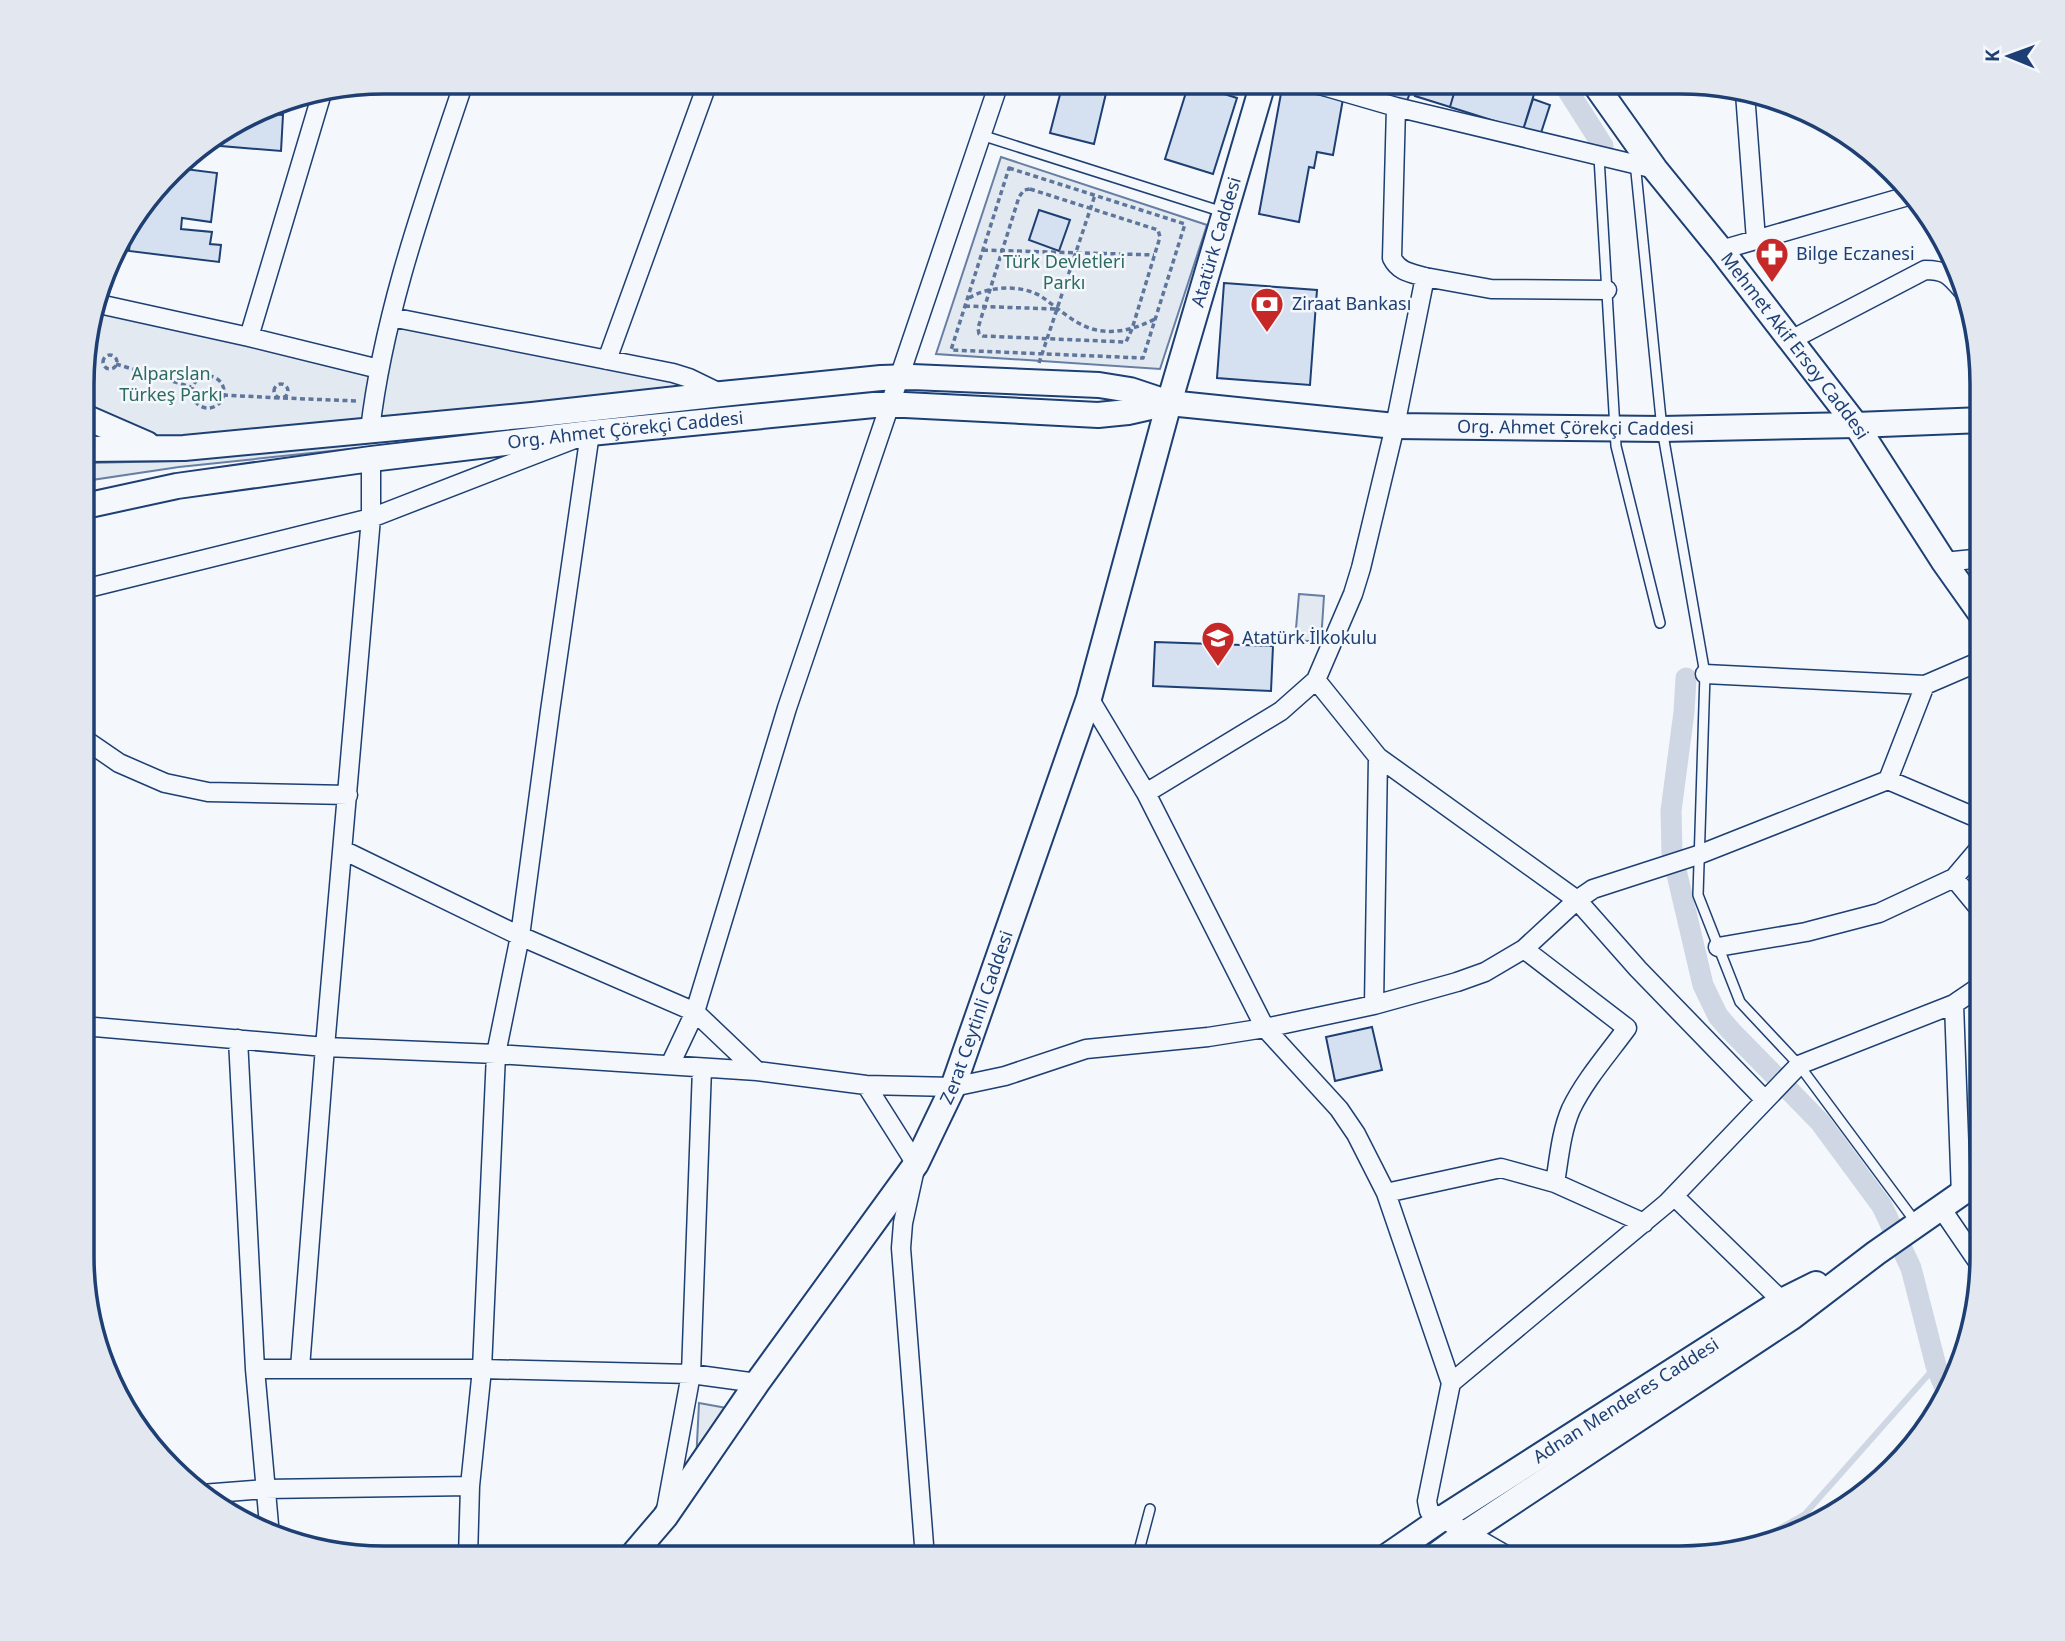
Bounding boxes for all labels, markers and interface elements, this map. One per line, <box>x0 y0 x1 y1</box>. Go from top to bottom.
north arrow <box>1974 21 2044 91</box>
text: K <box>1979 49 2005 62</box>
street label: Atatürk Caddesi <box>1185 174 1246 310</box>
pharmacy icon: Bilge Eczanesi <box>1753 235 1791 284</box>
place label: Bilge Eczanesi <box>1796 241 1915 265</box>
street label: Mehmet Akif Ersoy Caddesi <box>1716 247 1875 444</box>
park label: Türk Devletleri Parkı <box>1003 249 1125 294</box>
bank icon: Ziraat Bankası <box>1248 285 1286 334</box>
place label: Ziraat Bankası <box>1292 291 1411 315</box>
park label: Alparslan Türkeş Parkı <box>119 361 223 406</box>
street label: Org. Ahmet Çörekçi Caddesi <box>506 405 744 454</box>
street label: Org. Ahmet Çörekçi Caddesi <box>1457 414 1694 440</box>
school or university icon: Atatürk İlkokulu <box>1199 619 1237 668</box>
place label: Atatürk İlkokulu <box>1242 625 1377 649</box>
street label: Zerat Ceytinli Caddesi <box>934 927 1018 1108</box>
street label: Adnan Menderes Caddesi <box>1528 1332 1723 1468</box>

